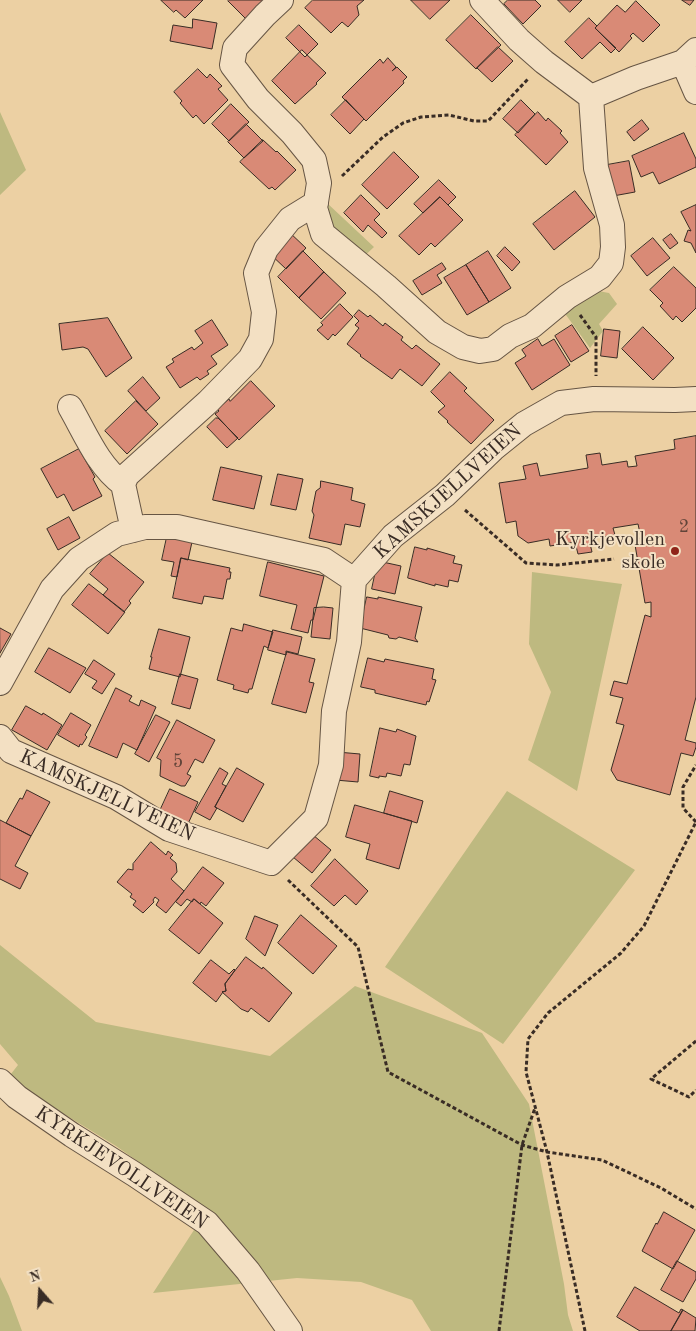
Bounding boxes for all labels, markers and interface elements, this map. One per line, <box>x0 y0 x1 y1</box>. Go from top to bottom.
street label: KAMSKJELLVEIEN <box>369 419 527 565</box>
house number: 2 <box>679 516 689 538</box>
place label: Kyrkjevollen skole <box>555 528 665 575</box>
marker: Kyrkjevollen skole <box>669 545 681 557</box>
street label: KAMSKJELLVEIEN <box>15 745 199 847</box>
house number: 5 <box>173 751 183 773</box>
street label: KYRKJEVOLLVEIEN <box>30 1101 212 1235</box>
north arrow <box>15 1266 65 1316</box>
text: N <box>28 1268 42 1285</box>

